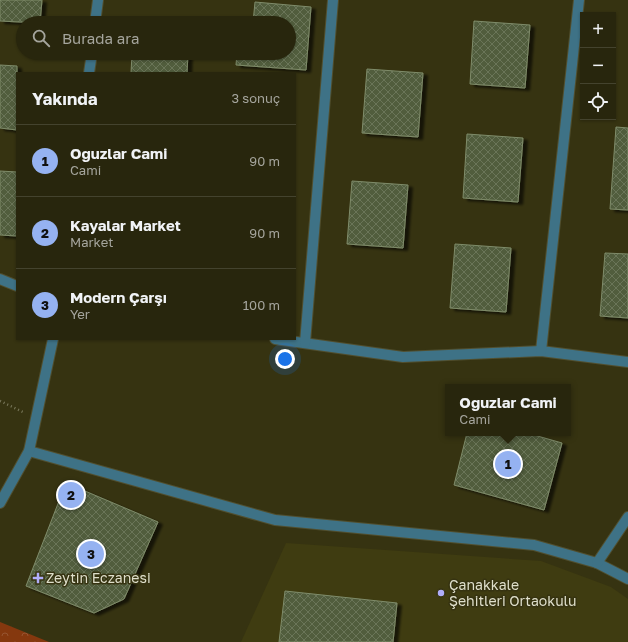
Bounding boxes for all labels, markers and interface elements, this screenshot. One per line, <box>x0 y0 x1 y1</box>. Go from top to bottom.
map controls <box>580 12 616 120</box>
button: + <box>580 12 616 48</box>
search box <box>16 16 296 60</box>
icon: search <box>30 27 52 49</box>
text: Burada ara <box>62 29 139 47</box>
button: − <box>580 48 616 84</box>
button: locate <box>580 84 616 120</box>
text: Yakında <box>32 88 98 109</box>
text: 3 sonuç <box>232 90 280 106</box>
text: Oğuzlar Cami <box>70 144 167 162</box>
text: 1 <box>42 153 48 169</box>
text: 90 m <box>249 153 280 169</box>
text: Cami <box>70 162 101 178</box>
text: Kayalar Market <box>70 216 181 234</box>
text: 2 <box>41 225 49 241</box>
text: 90 m <box>249 225 280 241</box>
text: Market <box>70 234 113 250</box>
text: Modern Çarşı <box>70 288 167 306</box>
text: 3 <box>41 297 49 313</box>
text: 100 m <box>243 297 280 313</box>
text: Yer <box>70 306 90 322</box>
your location <box>275 349 295 369</box>
popup <box>445 384 571 436</box>
text: Oğuzlar Cami <box>459 393 557 411</box>
text: Cami <box>459 411 491 427</box>
pin: 1 <box>495 449 521 479</box>
pin: 2 <box>58 480 84 510</box>
pin: 3 <box>78 539 104 569</box>
place label: Zeytin Eczanesi <box>46 569 151 586</box>
marker: Zeytin Eczanesi <box>33 573 43 583</box>
place label: Çanakkale Şehitleri Ortaokulu <box>449 576 577 609</box>
marker: Çanakkale Şehitleri Ortaokulu <box>436 588 446 598</box>

